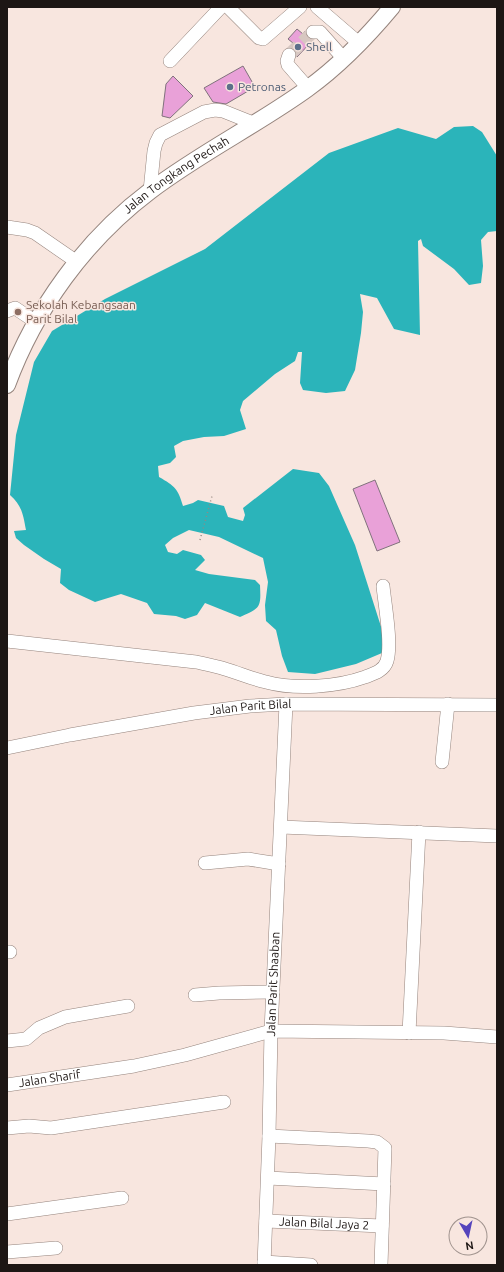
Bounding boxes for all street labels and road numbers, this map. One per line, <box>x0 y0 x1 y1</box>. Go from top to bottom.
street label: Jalan Tongkang Pechah <box>121 133 231 216</box>
street label: Jalan Parit Bilal <box>209 697 291 717</box>
street label: Jalan Parit Shaaban <box>264 932 282 1037</box>
street label: Jalan Sharif <box>18 1067 82 1089</box>
street label: Jalan Bilal Jaya 2 <box>279 1215 369 1231</box>

